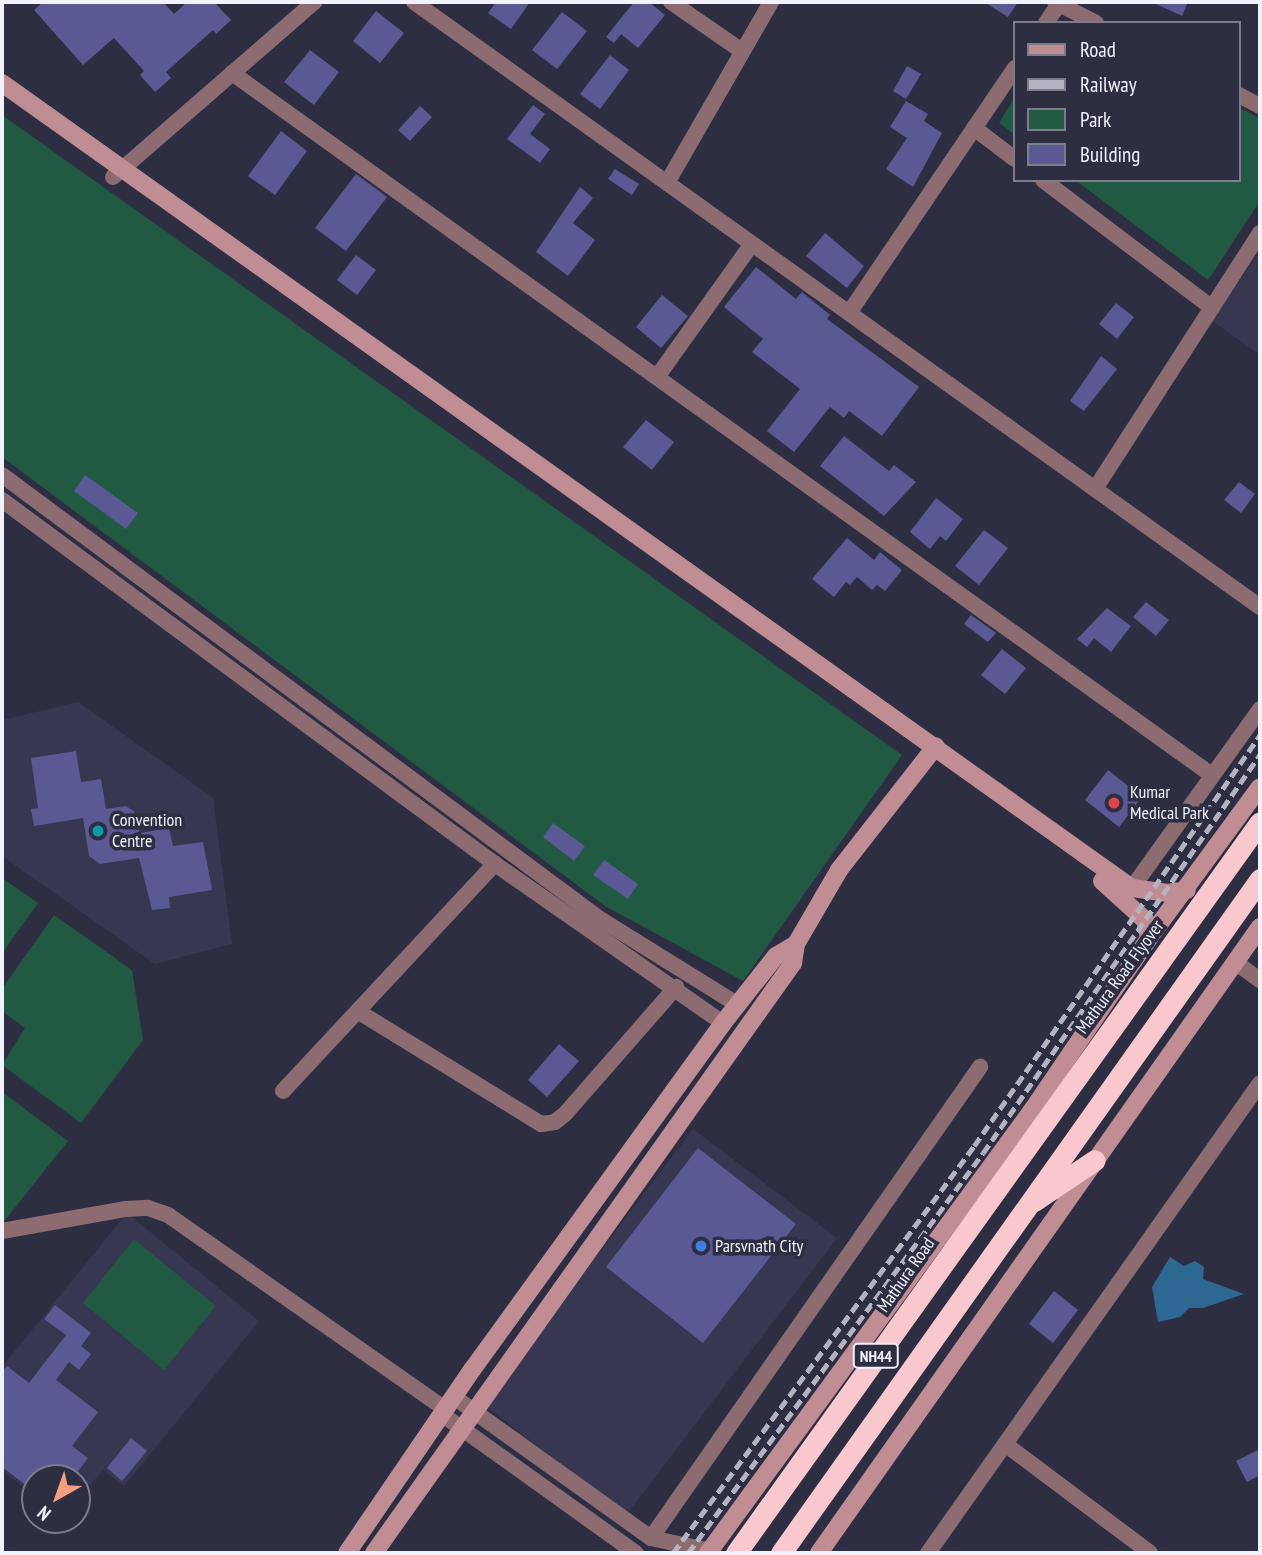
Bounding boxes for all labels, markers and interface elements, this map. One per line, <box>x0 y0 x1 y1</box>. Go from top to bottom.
legend <box>1014 21 1241 182</box>
text: Road <box>1080 36 1116 63</box>
text: Railway <box>1080 71 1137 98</box>
text: Park <box>1080 106 1111 133</box>
text: Building <box>1080 141 1140 168</box>
place label: Kumar Medical Park <box>1130 782 1209 824</box>
marker: Kumar Medical Park <box>1104 793 1124 813</box>
place label: Convention Centre <box>112 810 182 852</box>
marker: Convention Centre <box>90 823 106 839</box>
street label: Mathura Road Flyover <box>1072 916 1168 1038</box>
street label: Mathura Road <box>872 1234 940 1316</box>
place label: Parsvnath City <box>715 1235 803 1257</box>
marker: Parsvnath City <box>693 1238 709 1254</box>
road number: NH44 <box>852 1344 900 1368</box>
north arrow <box>21 1464 91 1534</box>
text: N <box>32 1501 55 1526</box>

